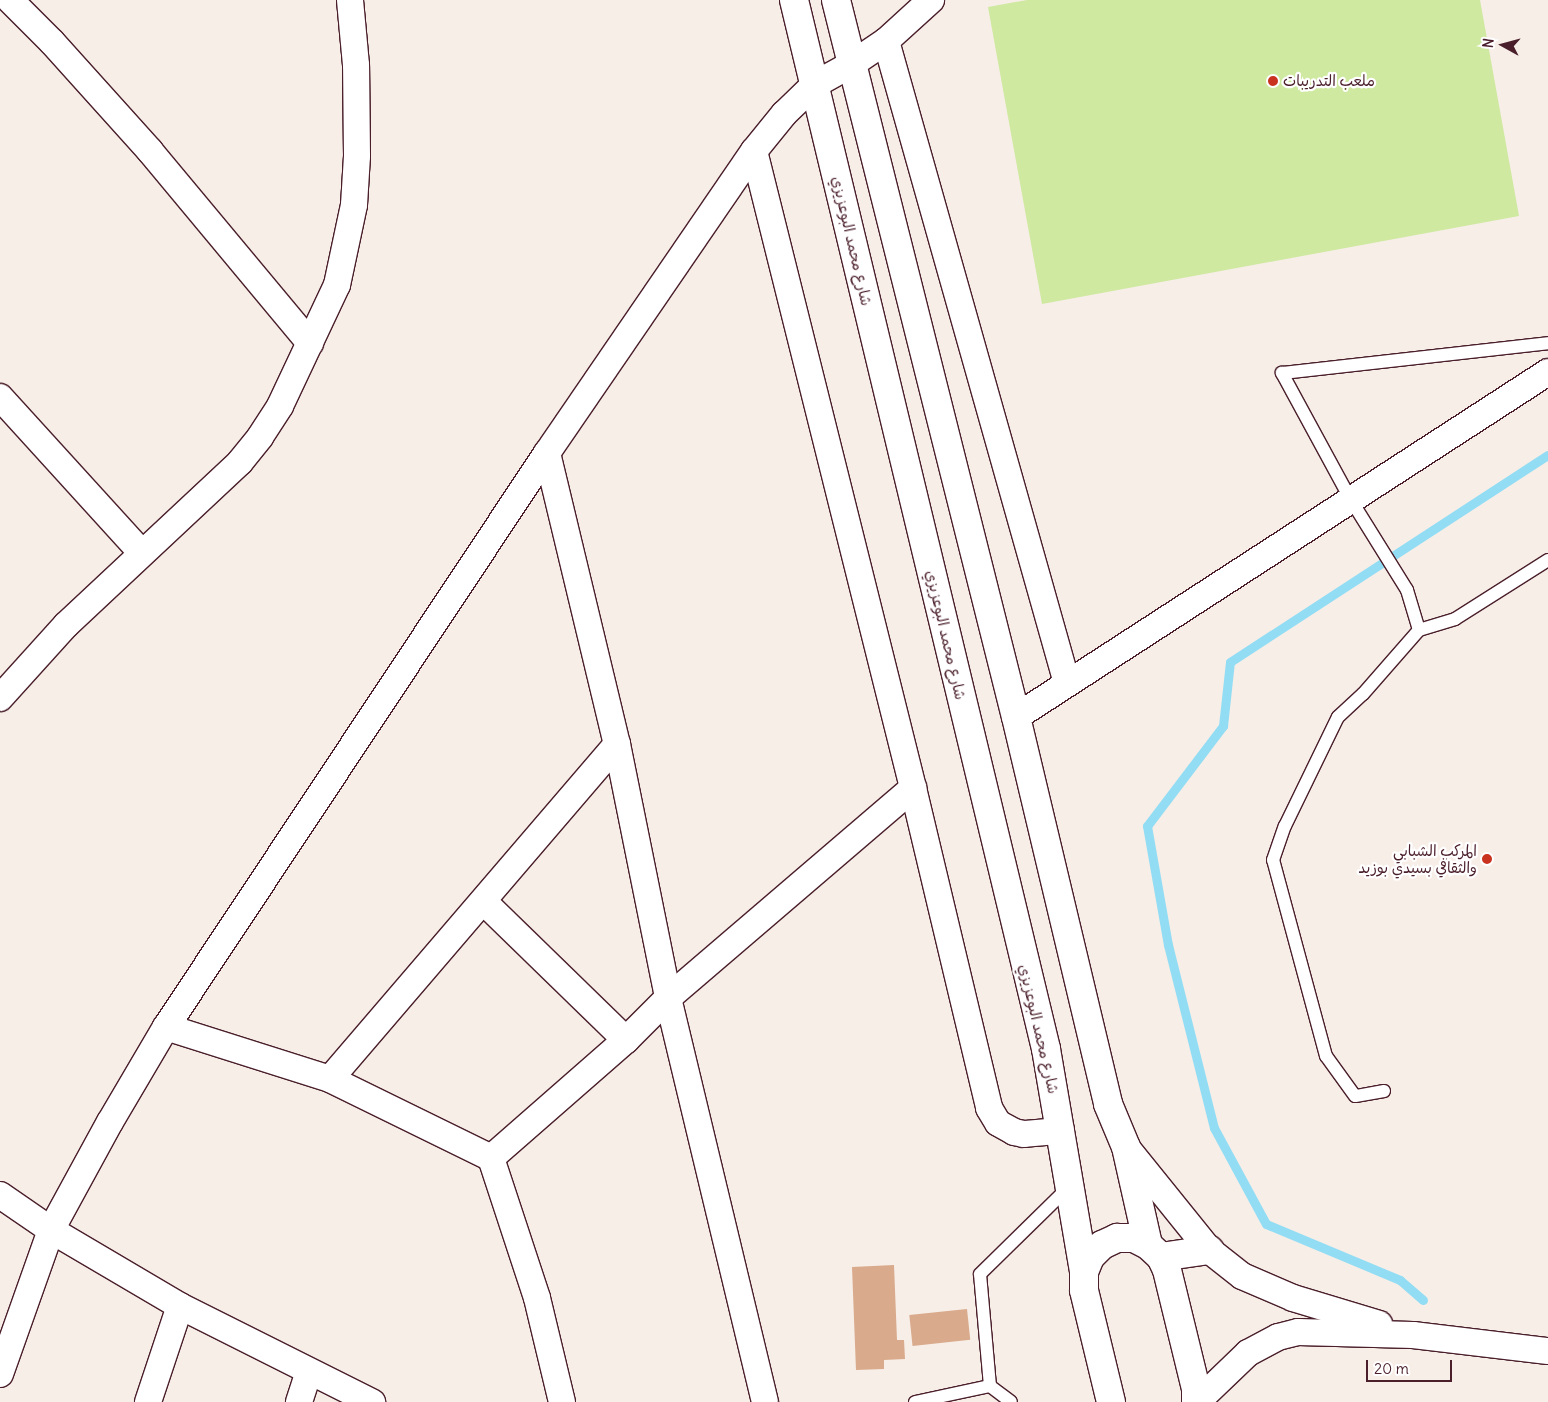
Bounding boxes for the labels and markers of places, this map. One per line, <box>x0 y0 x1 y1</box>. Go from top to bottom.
place label: ملعب التدريبات <box>1283 72 1375 90</box>
marker: ملعب التدريبات <box>1267 75 1279 87</box>
place label: المركب الشبابي والثقافي بسيدي بوزيد <box>1358 841 1477 876</box>
marker: المركب الشبابي والثقافي بسيدي بوزيد <box>1481 853 1493 865</box>

